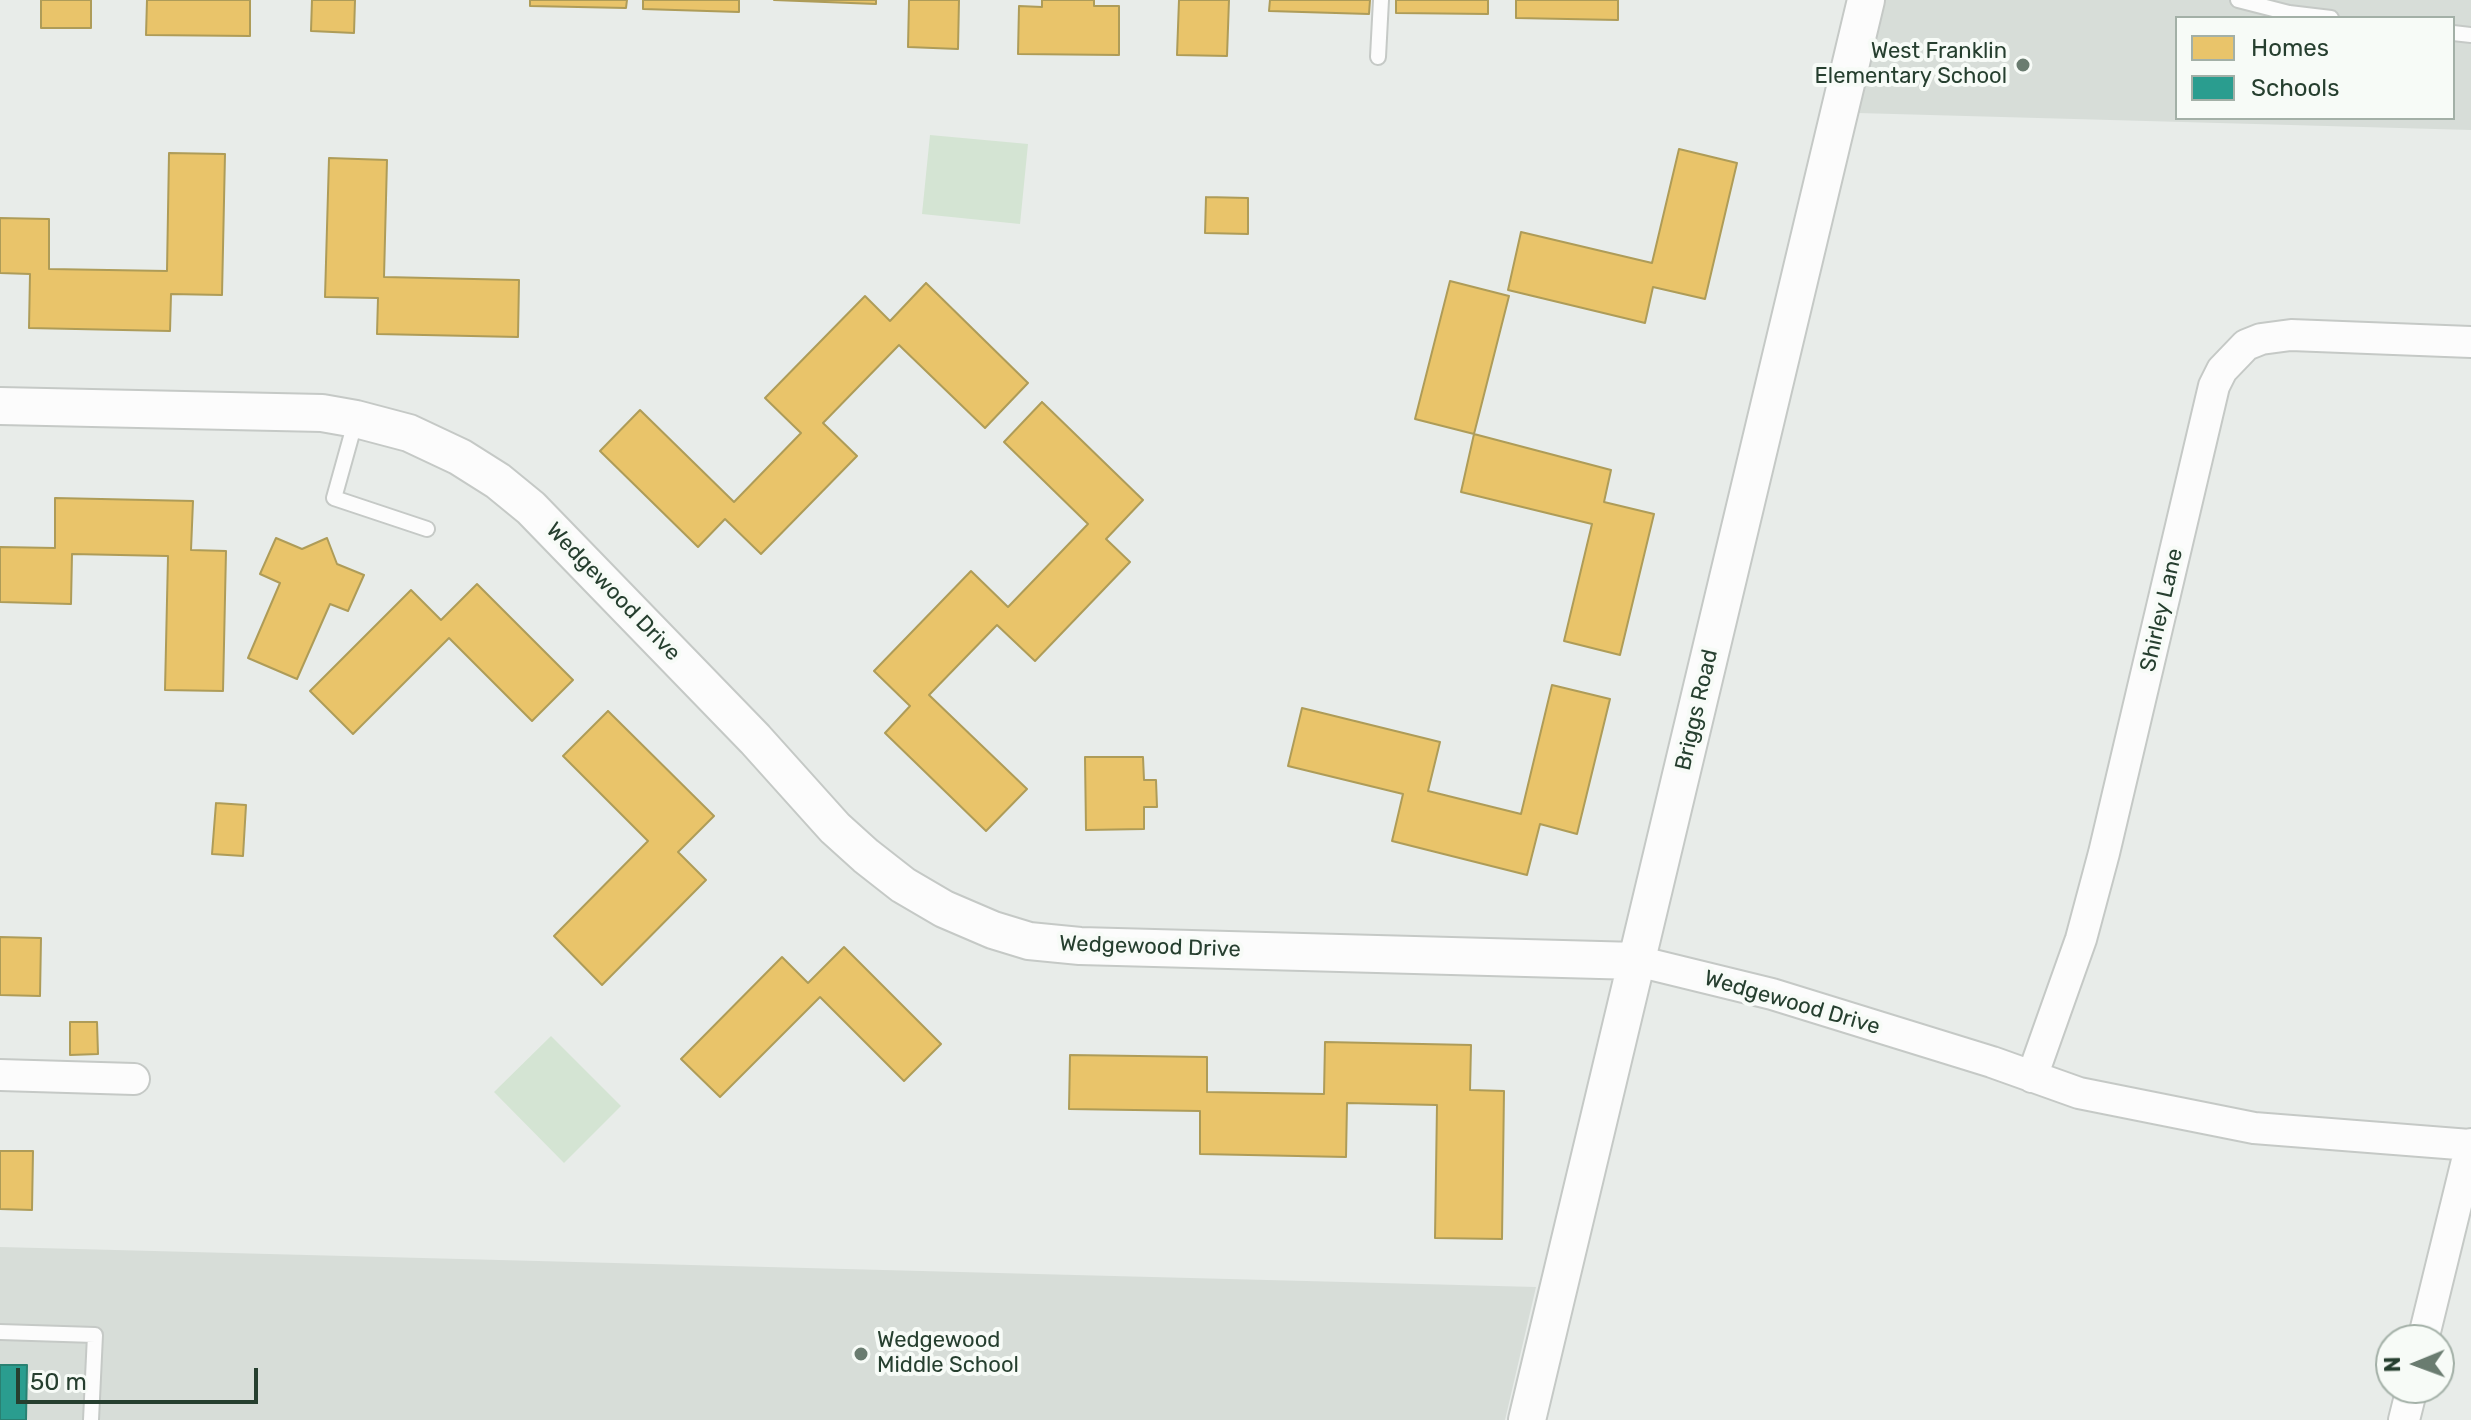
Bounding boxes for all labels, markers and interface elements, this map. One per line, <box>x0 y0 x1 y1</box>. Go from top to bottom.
legend <box>2175 16 2455 120</box>
text: Homes <box>2251 34 2329 62</box>
place label: West Franklin Elementary School <box>1814 39 2007 90</box>
marker: West Franklin Elementary School <box>2014 56 2032 74</box>
text: Schools <box>2251 74 2339 102</box>
street label: Wedgewood Drive <box>540 517 686 667</box>
street label: Shirley Lane <box>2135 546 2189 674</box>
street label: Briggs Road <box>1670 647 1724 773</box>
street label: Wedgewood Drive <box>1059 931 1241 963</box>
street label: Wedgewood Drive <box>1701 965 1883 1041</box>
north arrow <box>2375 1324 2455 1404</box>
place label: Wedgewood Middle School <box>877 1328 1019 1380</box>
marker: Wedgewood Middle School <box>852 1345 870 1363</box>
scale bar <box>20 1352 262 1402</box>
text: N <box>2379 1356 2406 1373</box>
text: 50 m <box>30 1368 87 1396</box>

